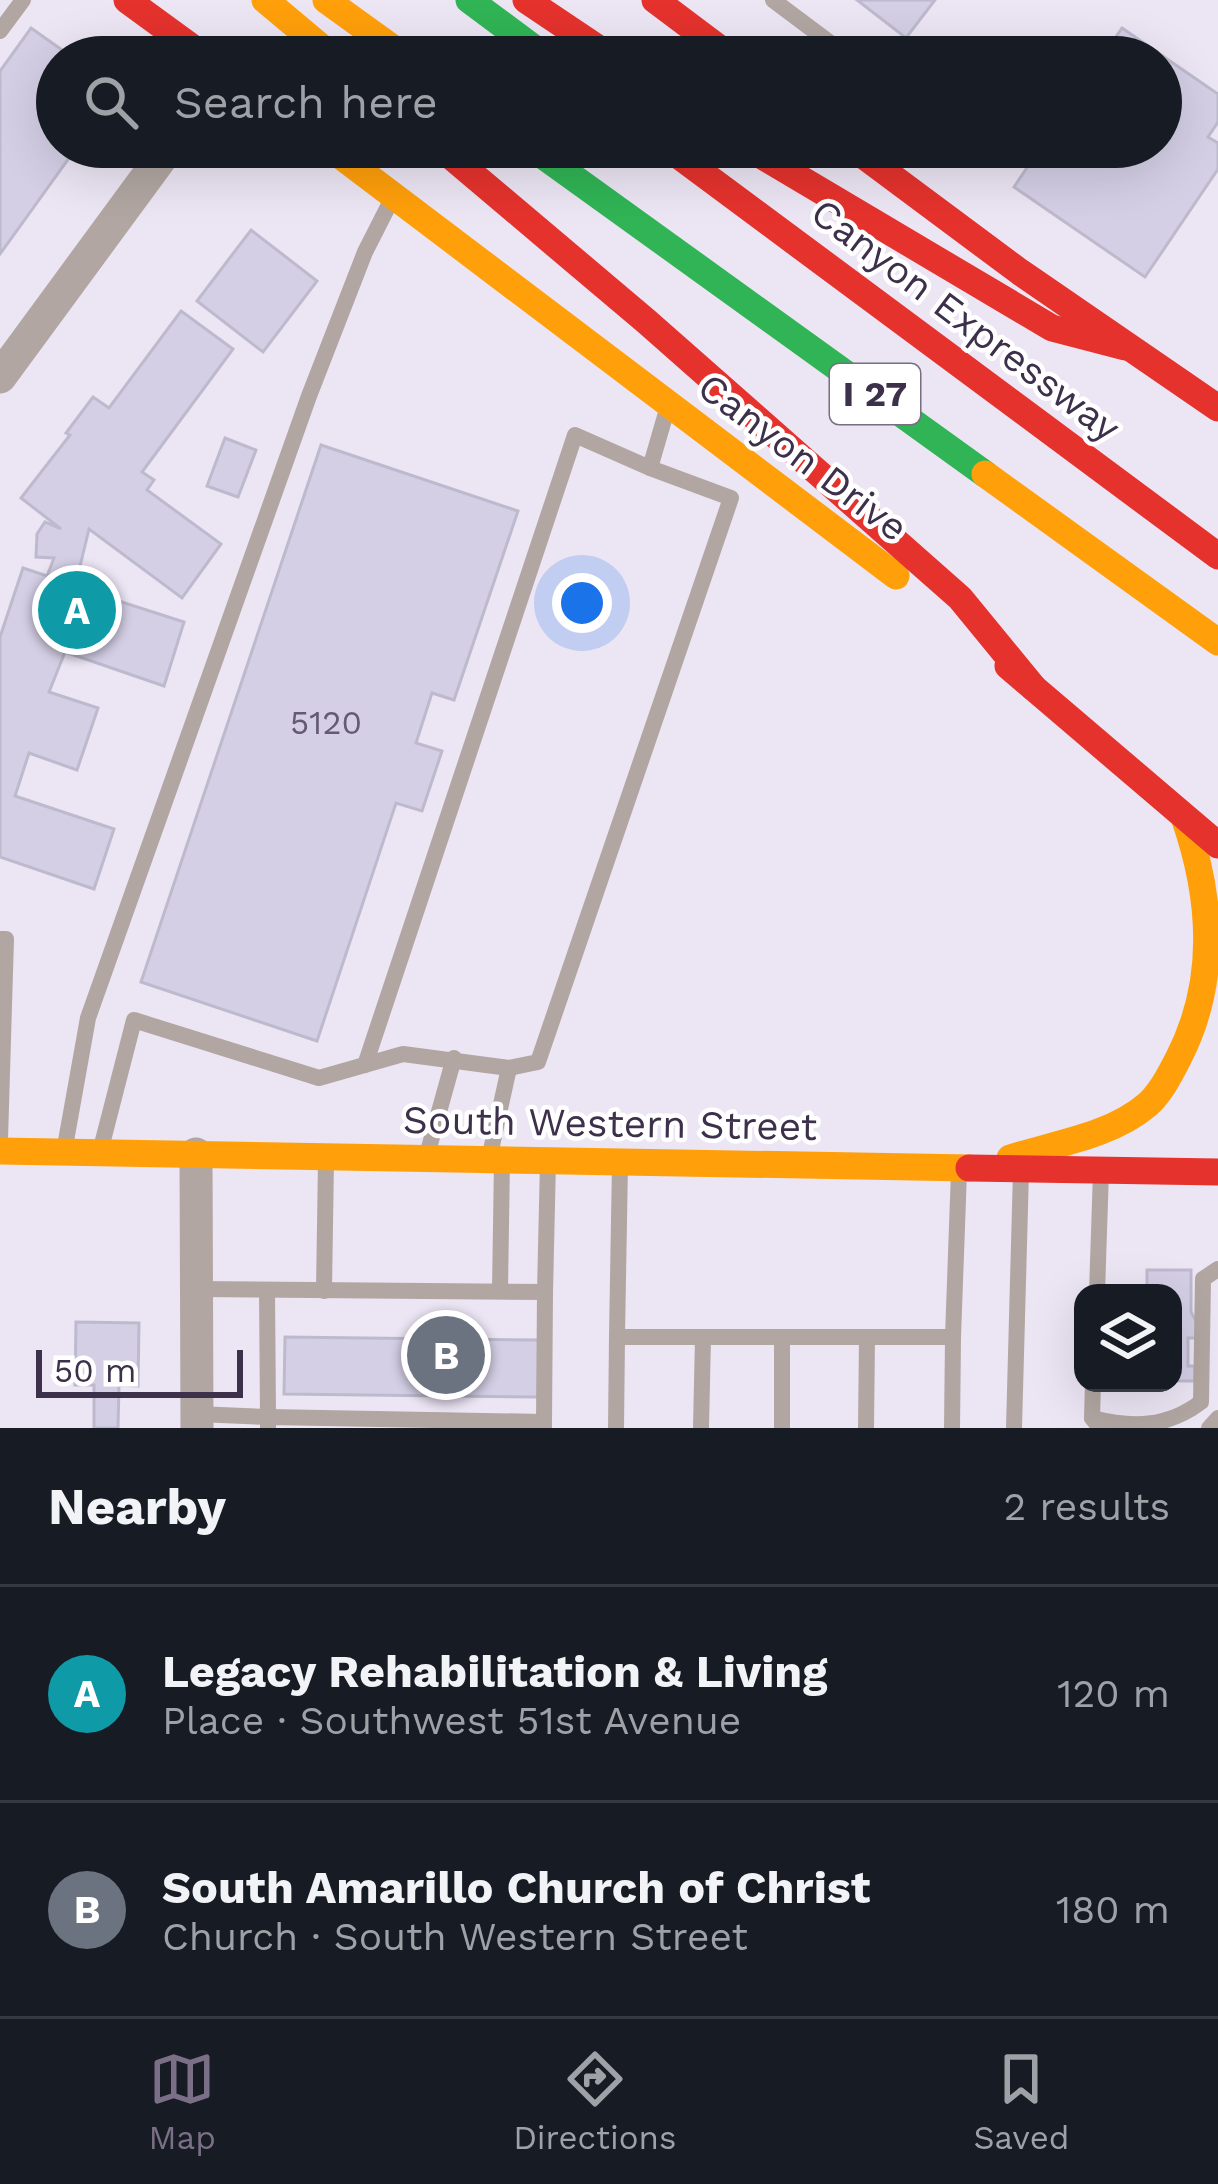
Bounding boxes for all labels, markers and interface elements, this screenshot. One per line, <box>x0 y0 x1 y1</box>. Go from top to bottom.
search box <box>36 36 1182 168</box>
icon: search <box>78 69 144 135</box>
text: Search here <box>174 76 438 129</box>
street label: Canyon Expressway <box>803 189 1129 451</box>
street label: Canyon Drive <box>689 364 917 550</box>
road number: I 27 <box>830 364 920 424</box>
pin: A <box>38 565 116 655</box>
your location <box>552 573 612 633</box>
house number: 5120 <box>290 703 362 742</box>
street label: South Western Street <box>403 1097 817 1149</box>
map controls <box>1074 1284 1182 1392</box>
button: layers <box>1074 1284 1182 1392</box>
pin: B <box>407 1310 485 1400</box>
scale bar <box>36 1344 243 1397</box>
text: 50 m <box>54 1351 136 1390</box>
text: Nearby <box>48 1477 226 1536</box>
text: 2 results <box>1004 1484 1170 1529</box>
text: Legacy Rehabilitation & Living <box>162 1645 827 1698</box>
text: A <box>74 1671 100 1716</box>
text: 120 m <box>1057 1671 1170 1716</box>
text: Place · Southwest 51st Avenue <box>162 1698 741 1743</box>
text: South Amarillo Church of Christ <box>162 1861 870 1914</box>
text: B <box>74 1887 100 1932</box>
text: 180 m <box>1056 1887 1170 1932</box>
text: Church · South Western Street <box>162 1914 748 1959</box>
tab: Map <box>149 2046 216 2157</box>
tab: Directions <box>513 2046 676 2157</box>
tab: Saved <box>974 2046 1069 2157</box>

